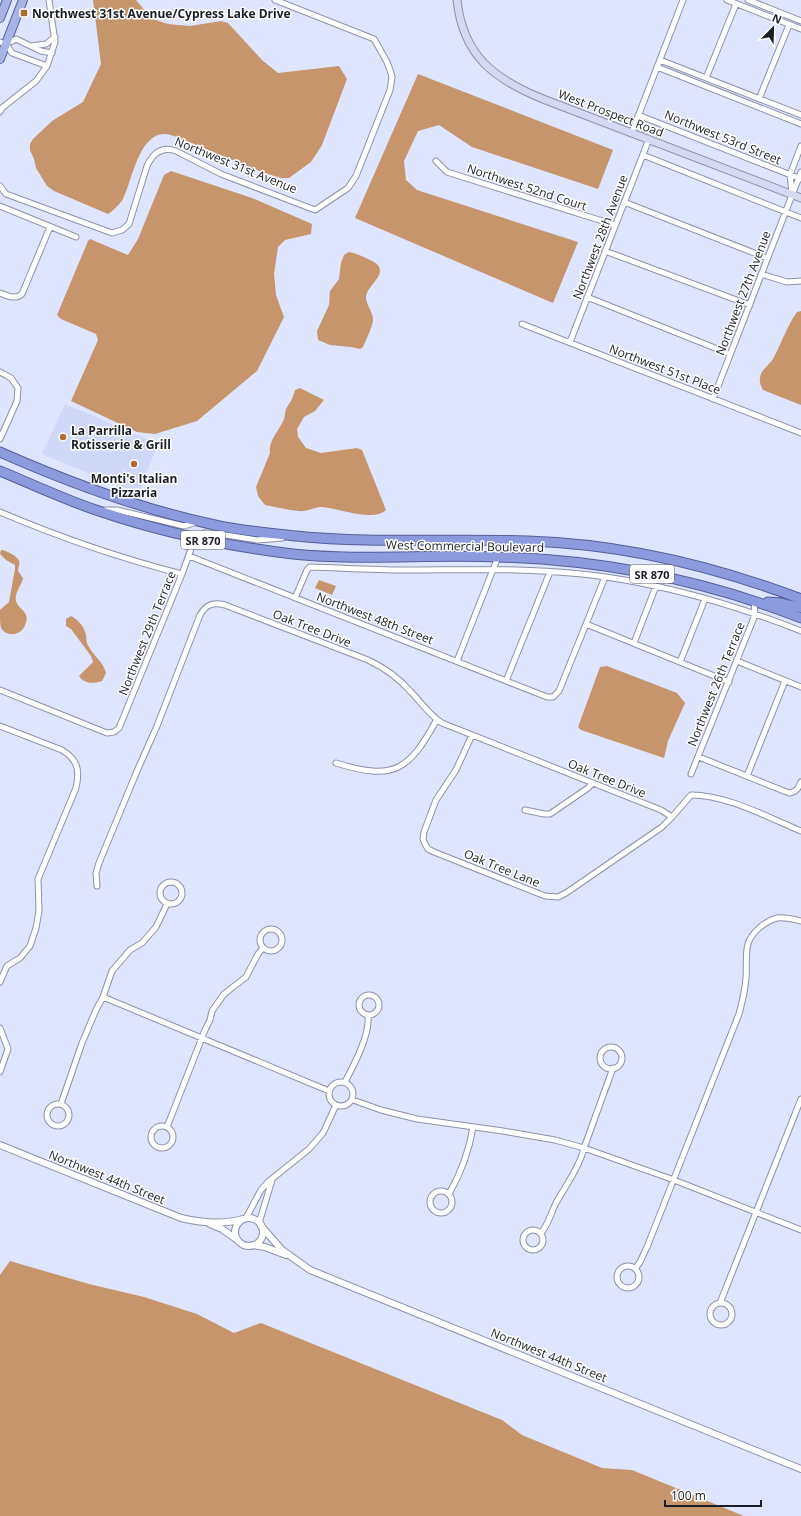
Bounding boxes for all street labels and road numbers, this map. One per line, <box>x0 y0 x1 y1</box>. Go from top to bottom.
street label: West Prospect Road <box>556 85 666 141</box>
street label: Northwest 53rd Street <box>662 106 784 168</box>
street label: Northwest 31st Avenue <box>172 133 300 197</box>
street label: Northwest 52nd Court <box>465 160 589 214</box>
street label: Northwest 28th Avenue <box>568 172 632 302</box>
street label: Northwest 27th Avenue <box>711 228 775 358</box>
street label: Northwest 51st Place <box>607 340 723 398</box>
road number: SR 870 <box>181 531 225 549</box>
street label: West Commercial Boulevard <box>386 536 544 556</box>
road number: SR 870 <box>630 565 674 583</box>
street label: Northwest 29th Terrace <box>114 568 180 698</box>
street label: Northwest 48th Street <box>314 588 436 648</box>
street label: Oak Tree Drive <box>270 605 354 651</box>
street label: Northwest 26th Terrace <box>683 619 749 749</box>
street label: Oak Tree Drive <box>565 755 649 802</box>
street label: Oak Tree Lane <box>461 845 543 891</box>
street label: Northwest 44th Street <box>46 1146 168 1208</box>
street label: Northwest 44th Street <box>488 1324 610 1386</box>

